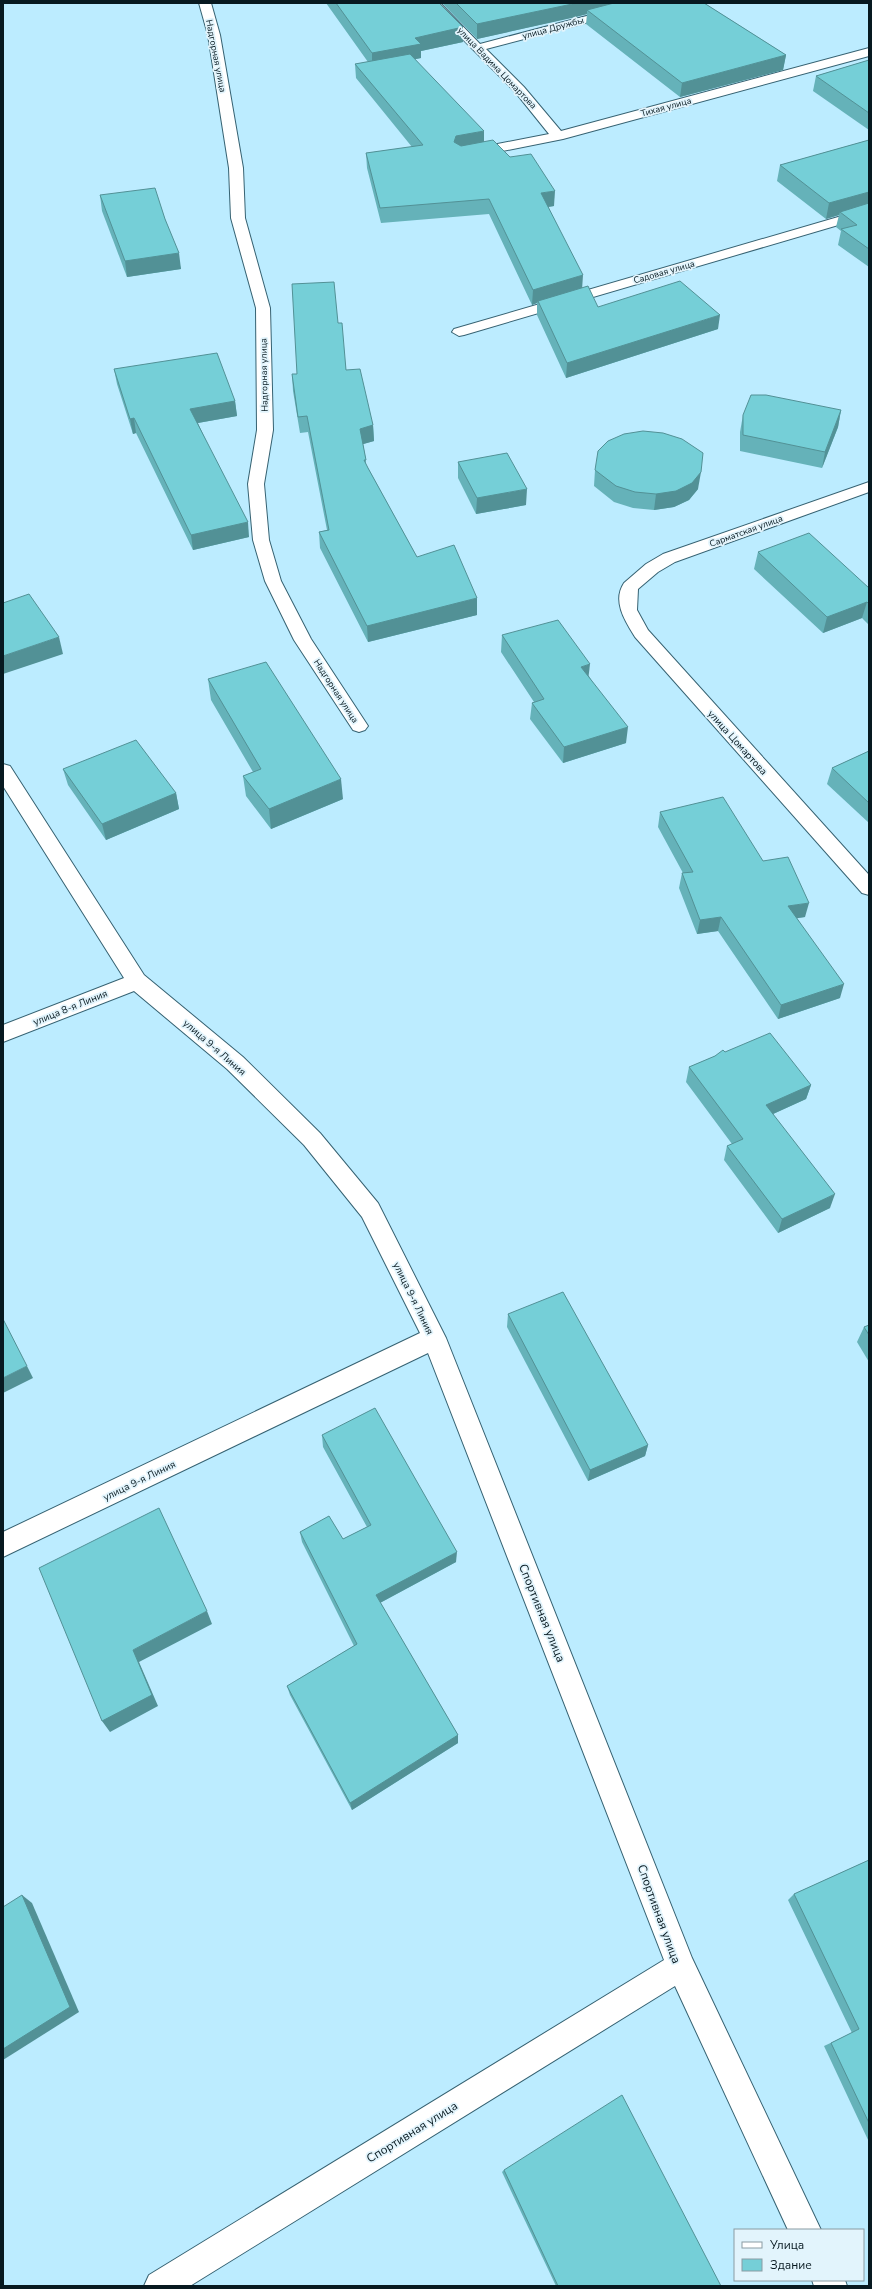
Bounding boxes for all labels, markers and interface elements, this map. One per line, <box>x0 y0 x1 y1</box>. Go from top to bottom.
street label: улица Дружбы <box>521 14 585 42</box>
street label: Надгорная улица <box>203 19 229 93</box>
street label: улица Вадима Цомартова <box>455 25 539 112</box>
street label: Тихая улица <box>639 94 693 120</box>
street label: Садовая улица <box>632 257 696 286</box>
street label: Надгорная улица <box>257 338 271 412</box>
street label: Сарматская улица <box>708 512 784 550</box>
street label: Надгорная улица <box>311 657 361 725</box>
street label: улица Цомартова <box>704 707 770 778</box>
street label: улица 8-я Линия <box>31 987 110 1029</box>
street label: улица 9-я Линия <box>180 1017 249 1079</box>
street label: улица 9-я Линия <box>389 1260 437 1337</box>
street label: улица 9-я Линия <box>101 1457 178 1505</box>
street label: Спортивная улица <box>515 1562 569 1664</box>
street label: Спортивная улица <box>634 1862 684 1966</box>
street label: Спортивная улица <box>363 2098 461 2166</box>
legend <box>734 2229 864 2281</box>
text: Улица <box>769 2237 804 2253</box>
text: Здание <box>770 2257 812 2273</box>

